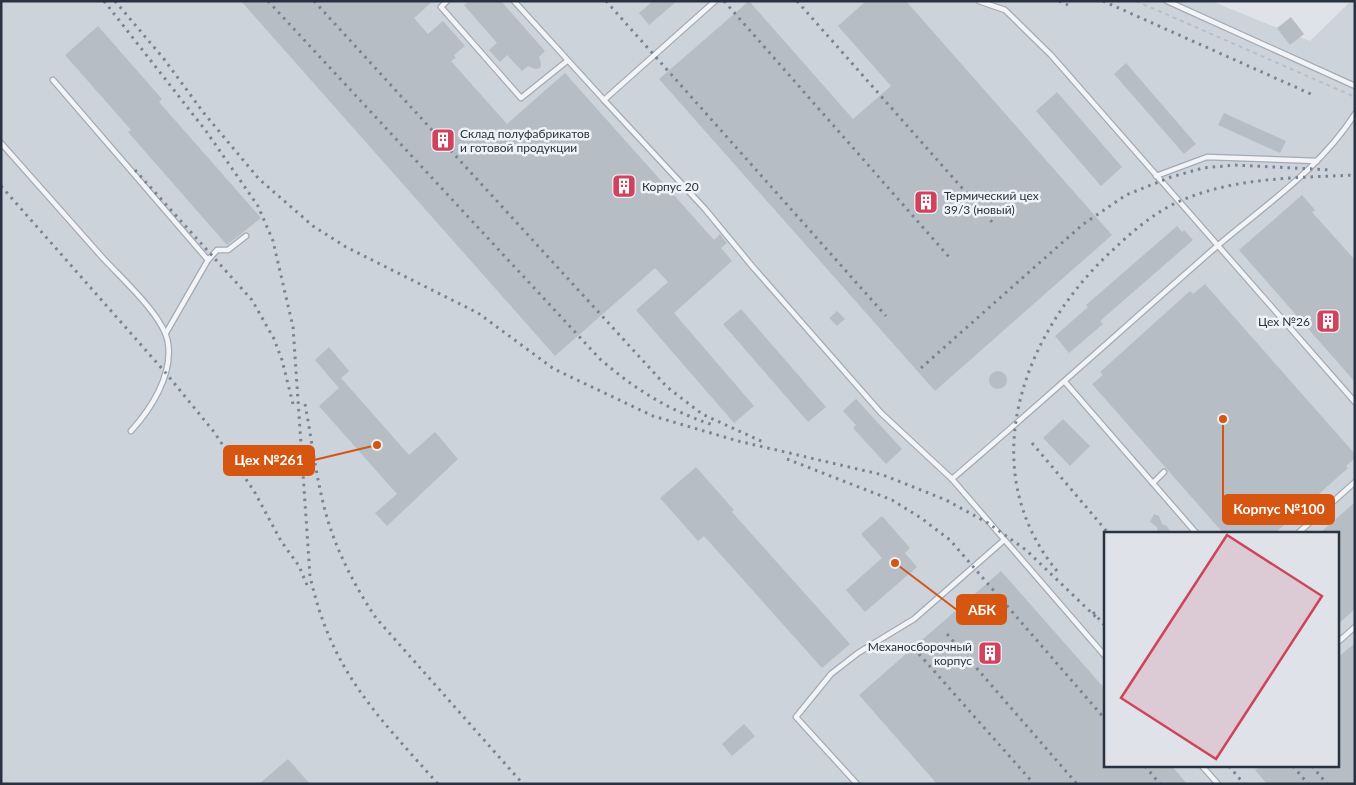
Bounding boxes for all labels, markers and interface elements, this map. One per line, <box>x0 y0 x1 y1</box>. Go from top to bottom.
place label: Склад полуфабрикатов и готовой продукции <box>460 126 590 155</box>
building icon: Склад полуфабрикатов и готовой продукции <box>430 127 456 153</box>
building icon: Корпус 20 <box>611 173 637 199</box>
place label: Корпус 20 <box>642 179 699 194</box>
place label: Термический цех 39/3 (новый) <box>944 188 1039 217</box>
building icon: Термический цех 39/3 (новый) <box>913 189 939 215</box>
building icon: Цех №26 <box>1315 308 1341 334</box>
place label: Цех №26 <box>1258 314 1310 329</box>
callout: Цех №261 <box>224 446 314 475</box>
text: Цех №261 <box>234 451 304 468</box>
callout: Корпус №100 <box>1223 495 1334 524</box>
text: Корпус №100 <box>1233 500 1325 517</box>
inset map <box>1104 532 1338 768</box>
callout: АБК <box>957 595 1006 624</box>
text: АБК <box>967 601 996 618</box>
place label: Механосборочный корпус <box>868 639 972 668</box>
building icon: Механосборочный корпус <box>977 640 1003 666</box>

